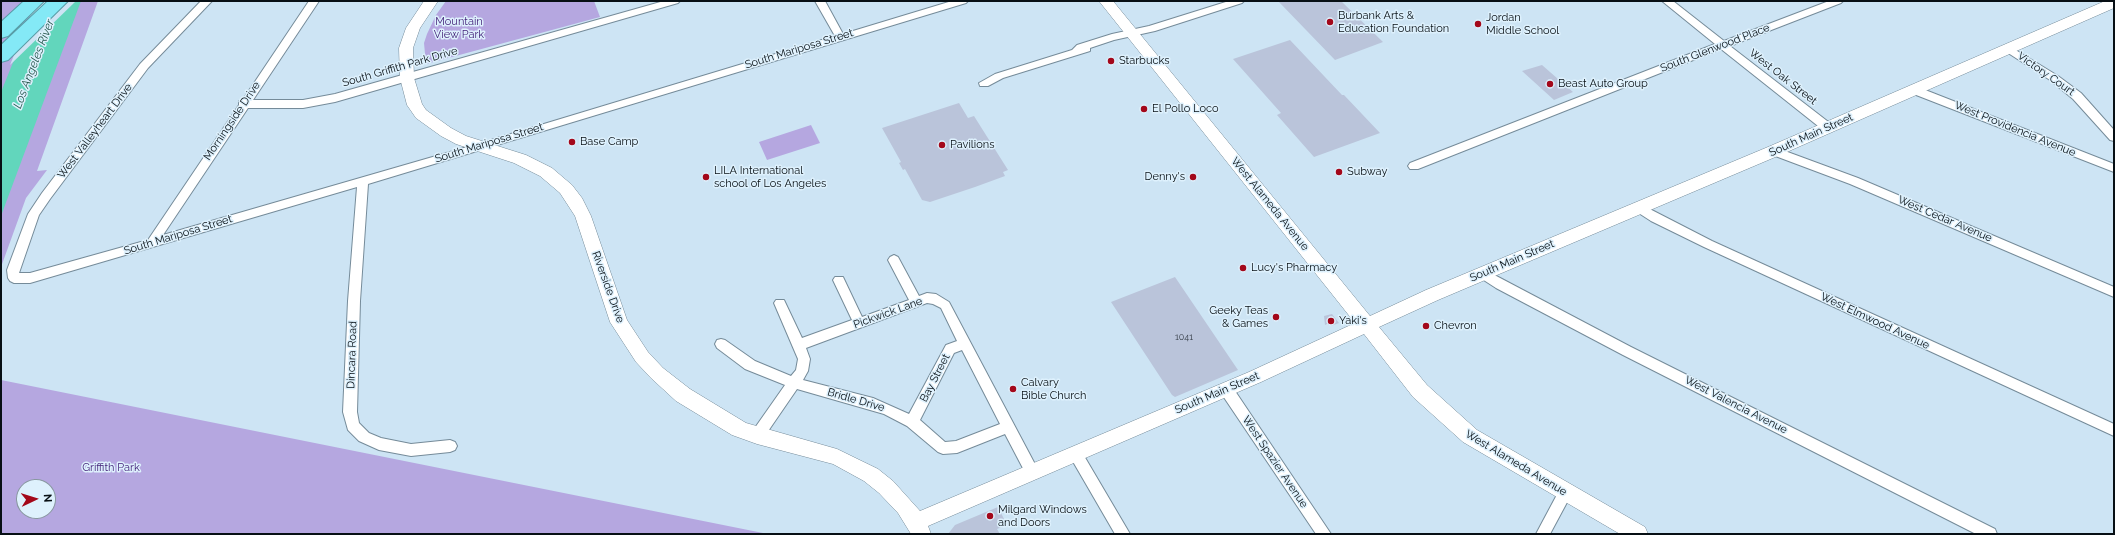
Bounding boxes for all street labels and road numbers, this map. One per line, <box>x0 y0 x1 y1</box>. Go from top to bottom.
street label: South Glenwood Place <box>1658 21 1772 75</box>
street label: South Mariposa Street <box>743 26 855 72</box>
street label: South Griffith Park Drive <box>341 44 459 90</box>
street label: West Oak Street <box>1746 46 1820 108</box>
street label: Victory Court <box>2015 49 2077 99</box>
street label: Morningside Drive <box>201 79 263 163</box>
street label: West Valleyheart Drive <box>55 81 135 181</box>
street label: West Providencia Avenue <box>1952 99 2078 159</box>
street label: South Main Street <box>1767 111 1855 159</box>
street label: South Mariposa Street <box>433 120 545 166</box>
street label: West Alameda Avenue <box>1228 155 1312 253</box>
street label: West Cedar Avenue <box>1896 193 1994 245</box>
street label: South Mariposa Street <box>122 212 234 258</box>
street label: South Main Street <box>1468 237 1556 285</box>
street label: Riverside Drive <box>589 249 627 325</box>
street label: West Elmwood Avenue <box>1818 290 1932 352</box>
street label: Pickwick Lane <box>852 294 924 332</box>
street label: Dincara Road <box>344 321 360 389</box>
street label: Bay Street <box>917 352 953 404</box>
street label: South Main Street <box>1173 369 1261 417</box>
street label: West Valencia Avenue <box>1682 373 1790 437</box>
street label: Bridle Drive <box>826 386 886 414</box>
street label: West Spazier Avenue <box>1239 414 1311 510</box>
street label: West Alameda Avenue <box>1463 427 1569 499</box>

